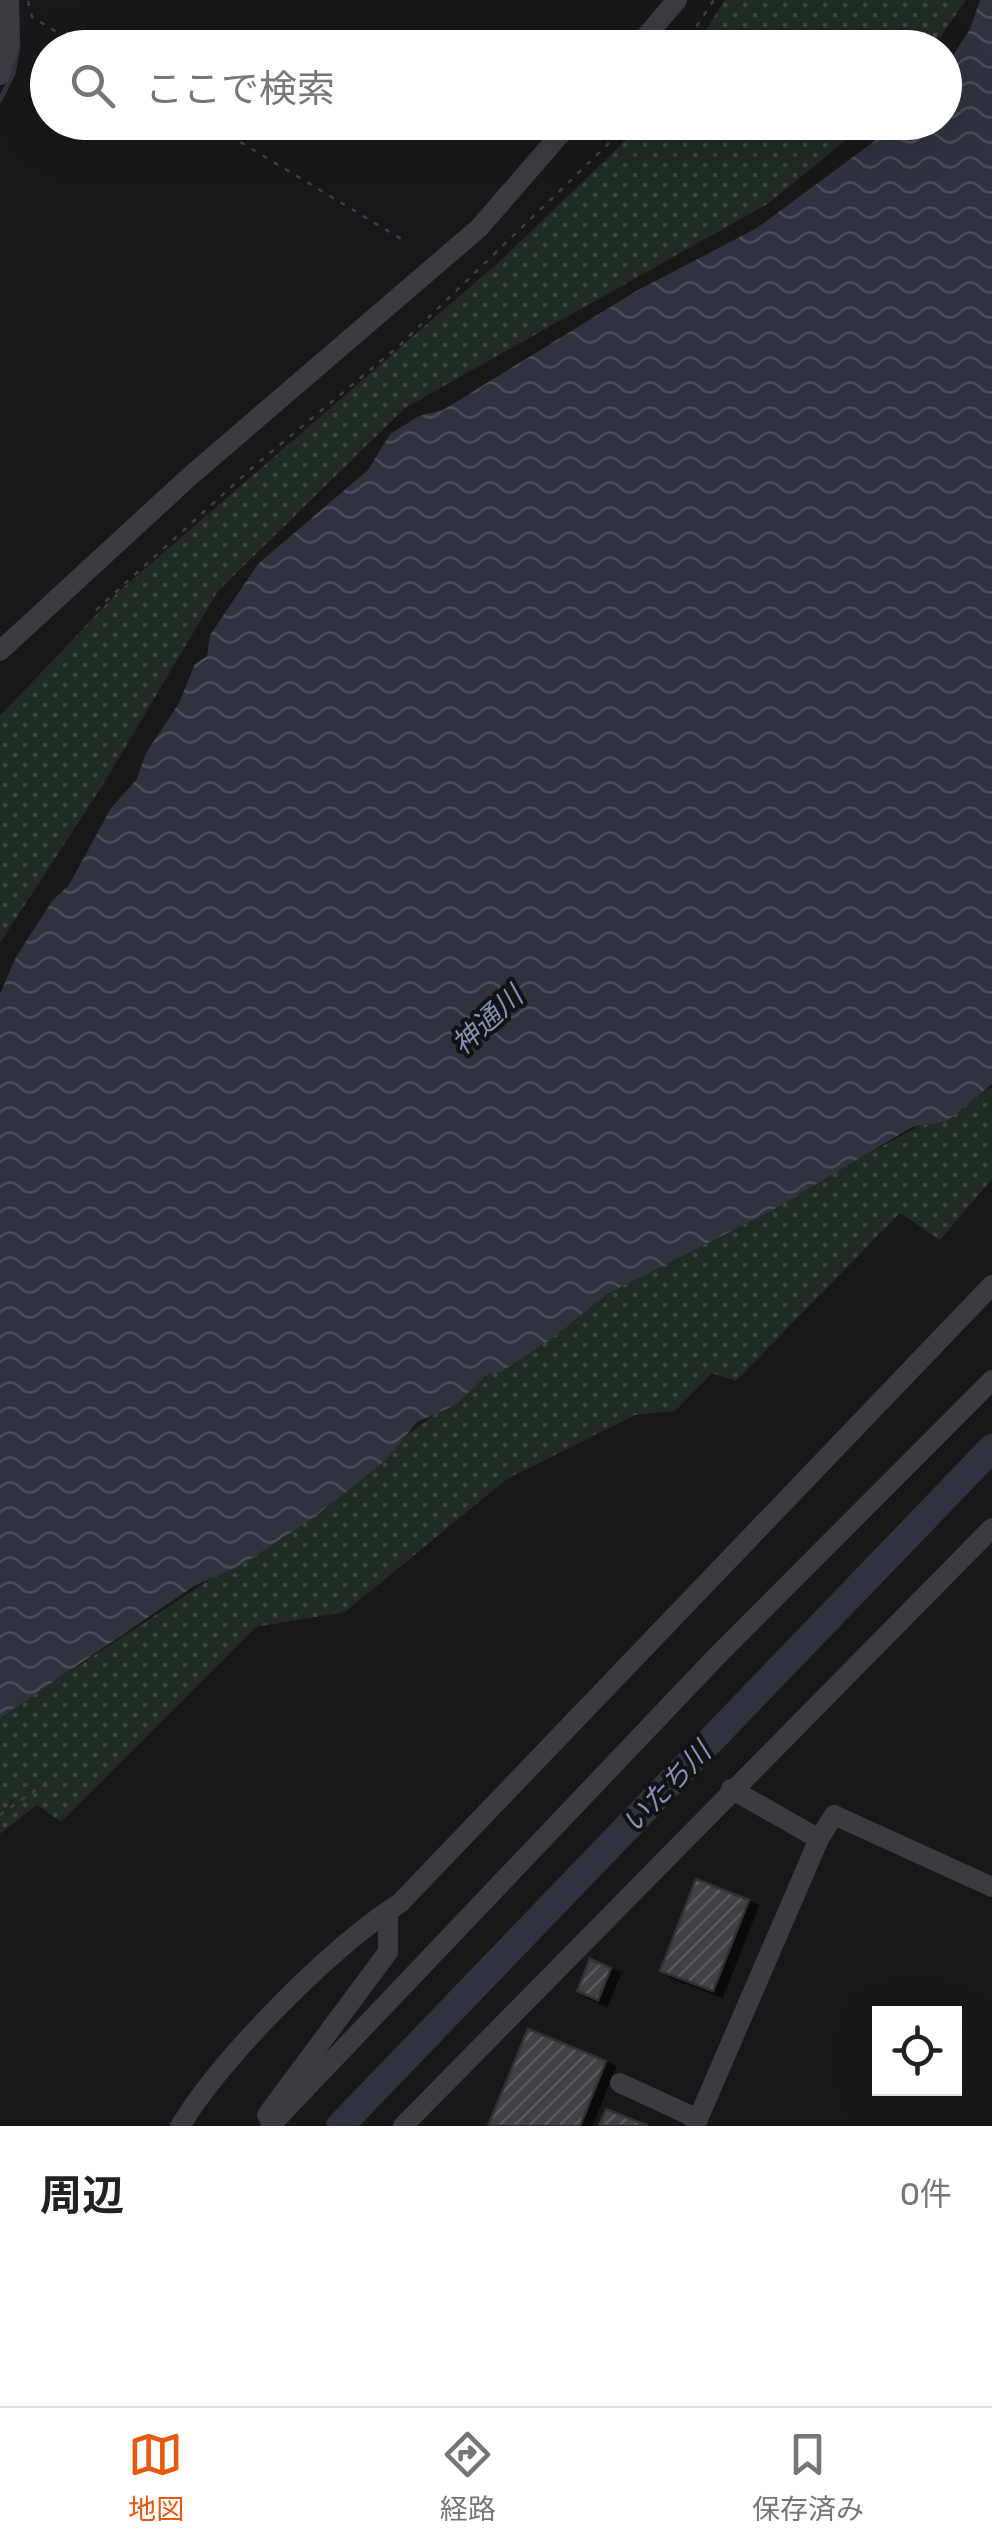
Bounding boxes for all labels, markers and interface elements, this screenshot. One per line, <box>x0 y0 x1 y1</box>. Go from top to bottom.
search box <box>30 30 962 140</box>
icon: search <box>65 58 120 113</box>
text: ここで検索 <box>145 66 335 112</box>
water label: 神通川 <box>445 978 531 1061</box>
water label: いたち川 <box>616 1733 719 1839</box>
map controls <box>872 2006 962 2096</box>
button: locate <box>872 2006 962 2096</box>
text: 周辺 <box>40 2171 124 2221</box>
text: 0件 <box>900 2175 952 2213</box>
tab: 地図 <box>128 2427 184 2527</box>
tab: 経路 <box>440 2427 496 2527</box>
tab: 保存済み <box>752 2427 864 2527</box>

